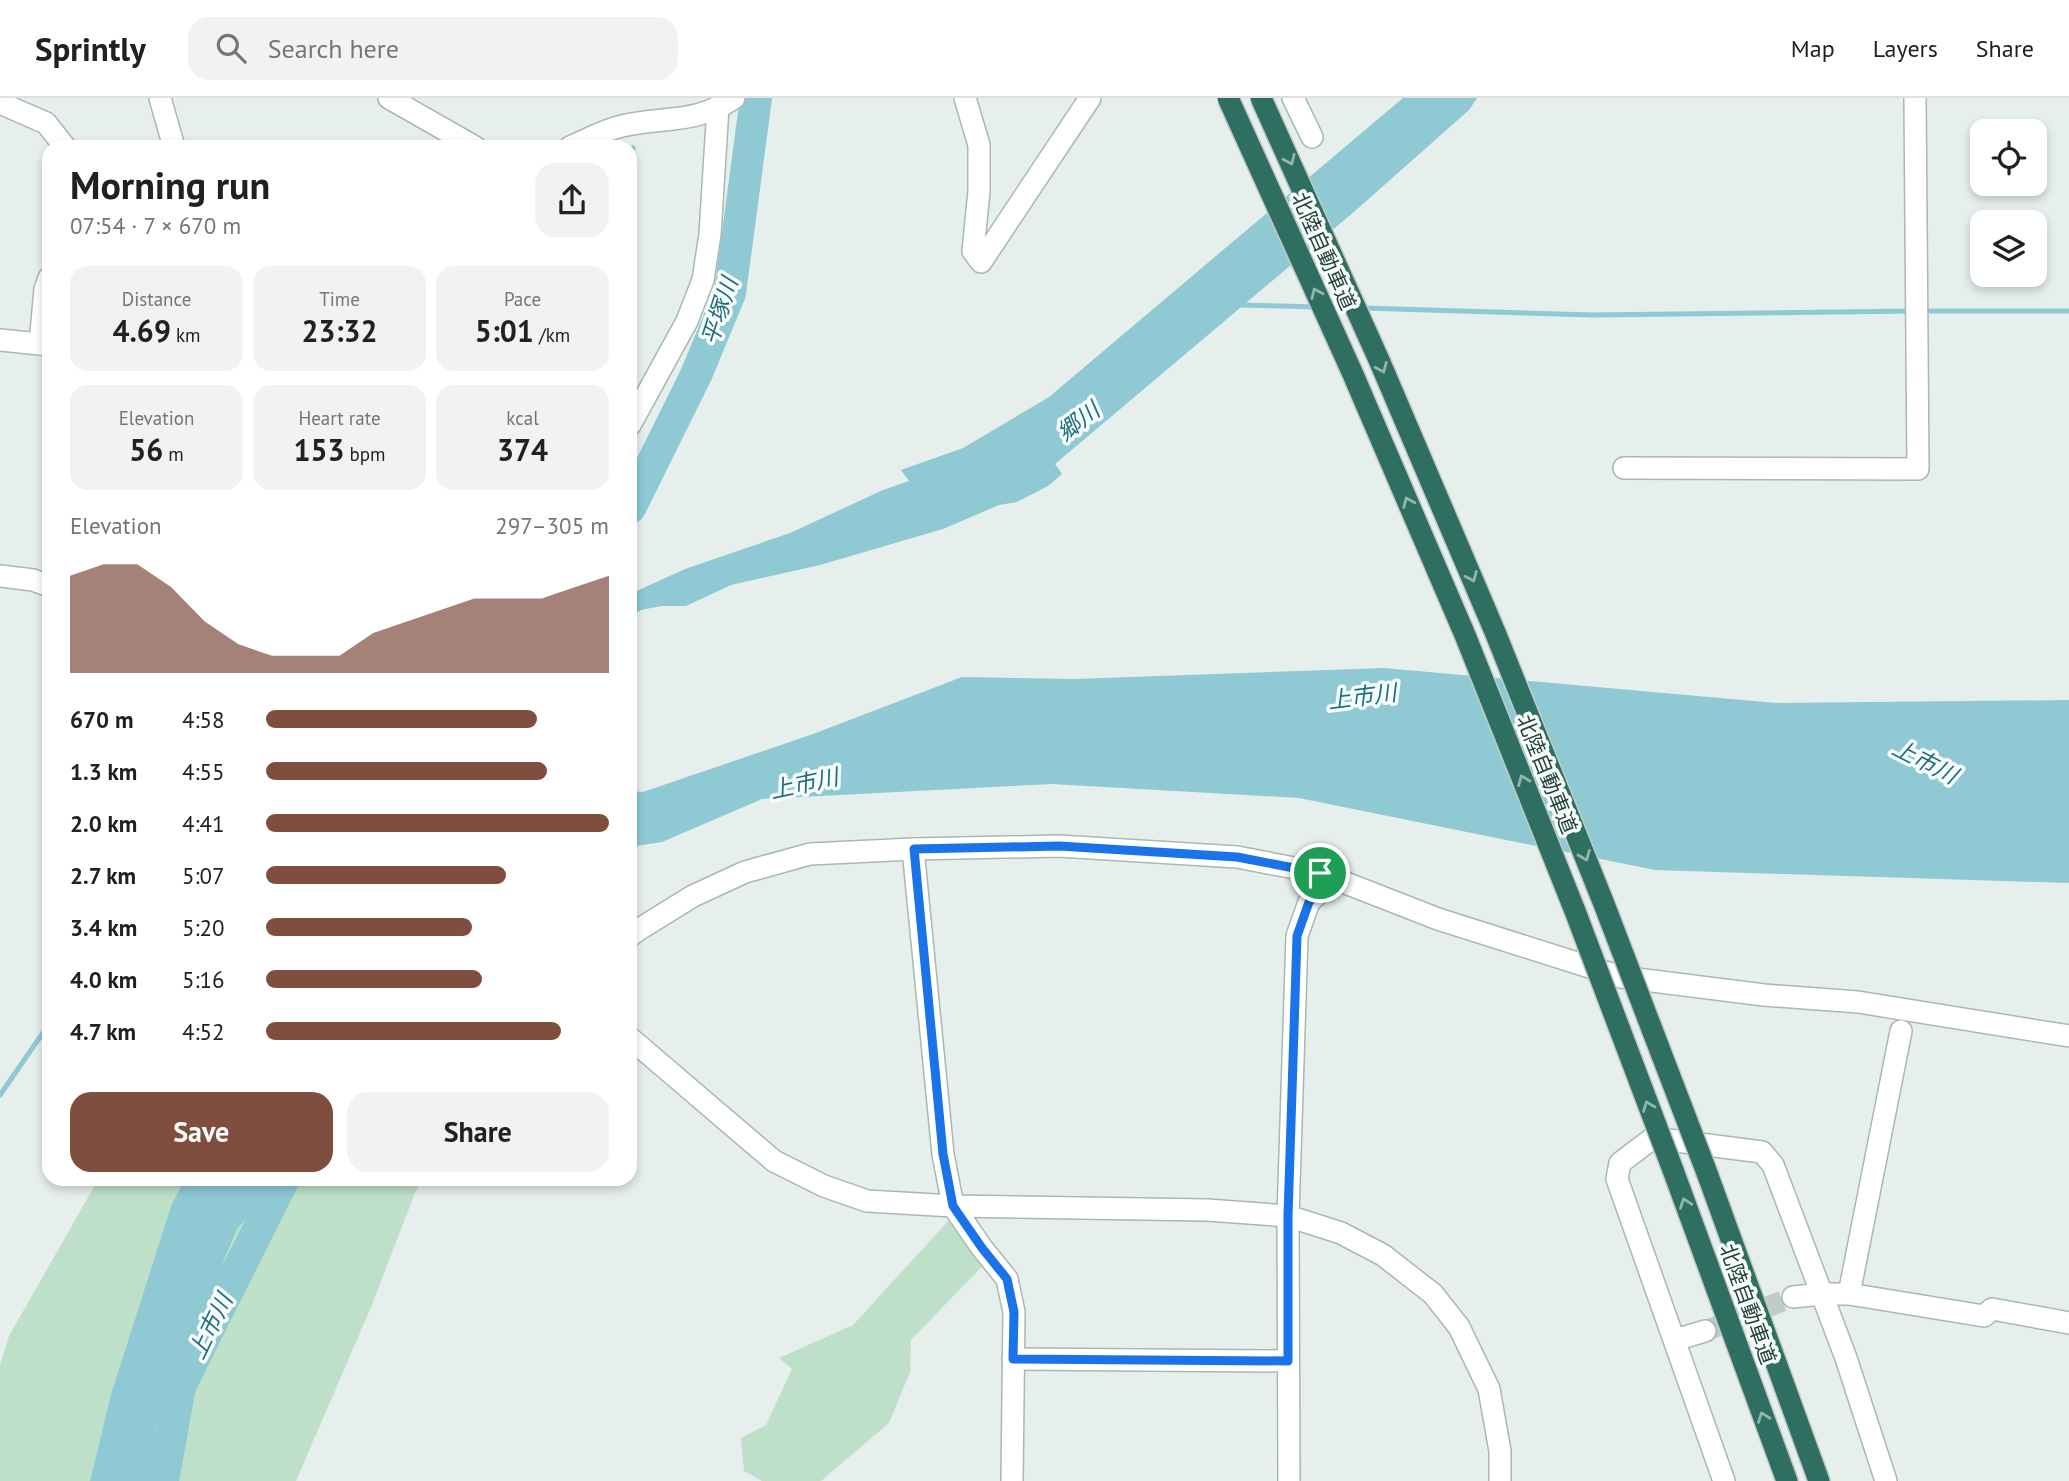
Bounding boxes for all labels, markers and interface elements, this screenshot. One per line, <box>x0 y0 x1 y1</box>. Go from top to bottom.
search box <box>188 17 678 80</box>
text: Sprintly <box>35 27 146 70</box>
icon: search <box>212 29 250 67</box>
text: Search here <box>268 32 399 65</box>
text: Map <box>1791 33 1835 64</box>
text: Layers <box>1873 33 1938 64</box>
text: Share <box>1976 33 2034 64</box>
map controls <box>1970 119 2047 287</box>
button: locate <box>1970 119 2047 196</box>
one-way arrow <box>1282 153 1296 165</box>
text: Morning run <box>70 160 270 209</box>
button: share <box>535 163 609 237</box>
street label: 北陸自動車道 <box>1286 188 1362 314</box>
button: layers <box>1970 210 2047 287</box>
text: 07:54 · 7 × 670 m <box>70 211 241 240</box>
water label: 平塚川 <box>695 271 744 348</box>
text: Distance <box>122 287 191 311</box>
text: Time <box>319 287 360 311</box>
text: Pace <box>504 287 541 311</box>
one-way arrow <box>1310 288 1324 300</box>
text: 4.69 <box>112 311 171 350</box>
text: 23:32 <box>301 311 378 350</box>
text: 5:01 <box>475 311 534 350</box>
text: km <box>171 323 201 347</box>
text: /km <box>534 323 570 347</box>
one-way arrow <box>1374 361 1388 373</box>
water label: 郷川 <box>1051 394 1107 447</box>
text: Elevation <box>119 406 194 430</box>
text: Heart rate <box>298 406 381 430</box>
text: kcal <box>506 406 539 430</box>
text: 56 <box>129 430 163 469</box>
text: 153 <box>293 430 344 469</box>
text: 374 <box>497 430 548 469</box>
text: m <box>163 442 184 466</box>
text: bpm <box>344 442 386 466</box>
one-way arrow <box>1402 496 1416 508</box>
text: Elevation <box>70 511 162 540</box>
text: 297–305 m <box>495 511 609 540</box>
one-way arrow <box>1464 570 1478 582</box>
water label: 上市川 <box>1326 677 1401 715</box>
text: 670 m <box>70 705 133 734</box>
text: 4:58 <box>182 705 225 734</box>
street label: 北陸自動車道 <box>1511 711 1583 837</box>
water label: 上市川 <box>1888 732 1965 791</box>
text: 1.3 km <box>70 757 137 786</box>
text: 4:55 <box>182 757 225 786</box>
water label: 上市川 <box>767 761 844 804</box>
one-way arrow <box>1517 774 1531 786</box>
text: 2.0 km <box>70 809 137 838</box>
text: 4:41 <box>182 809 225 838</box>
pin <box>1290 843 1350 903</box>
one-way arrow <box>1576 849 1590 861</box>
icon: arrive <box>1301 854 1339 892</box>
text: 2.7 km <box>70 861 136 890</box>
text: 5:07 <box>182 861 225 890</box>
text: 3.4 km <box>70 913 137 942</box>
text: 5:20 <box>182 913 225 942</box>
text: 4.0 km <box>70 965 137 994</box>
text: 5:16 <box>182 965 225 994</box>
text: 4.7 km <box>70 1017 136 1046</box>
text: 4:52 <box>182 1017 225 1046</box>
button: Save <box>70 1092 333 1172</box>
button: Share <box>347 1092 609 1172</box>
one-way arrow <box>1643 1101 1657 1113</box>
one-way arrow <box>1679 1198 1693 1210</box>
street label: 北陸自動車道 <box>1714 1240 1782 1368</box>
water label: 上市川 <box>182 1286 239 1363</box>
one-way arrow <box>1757 1411 1771 1423</box>

